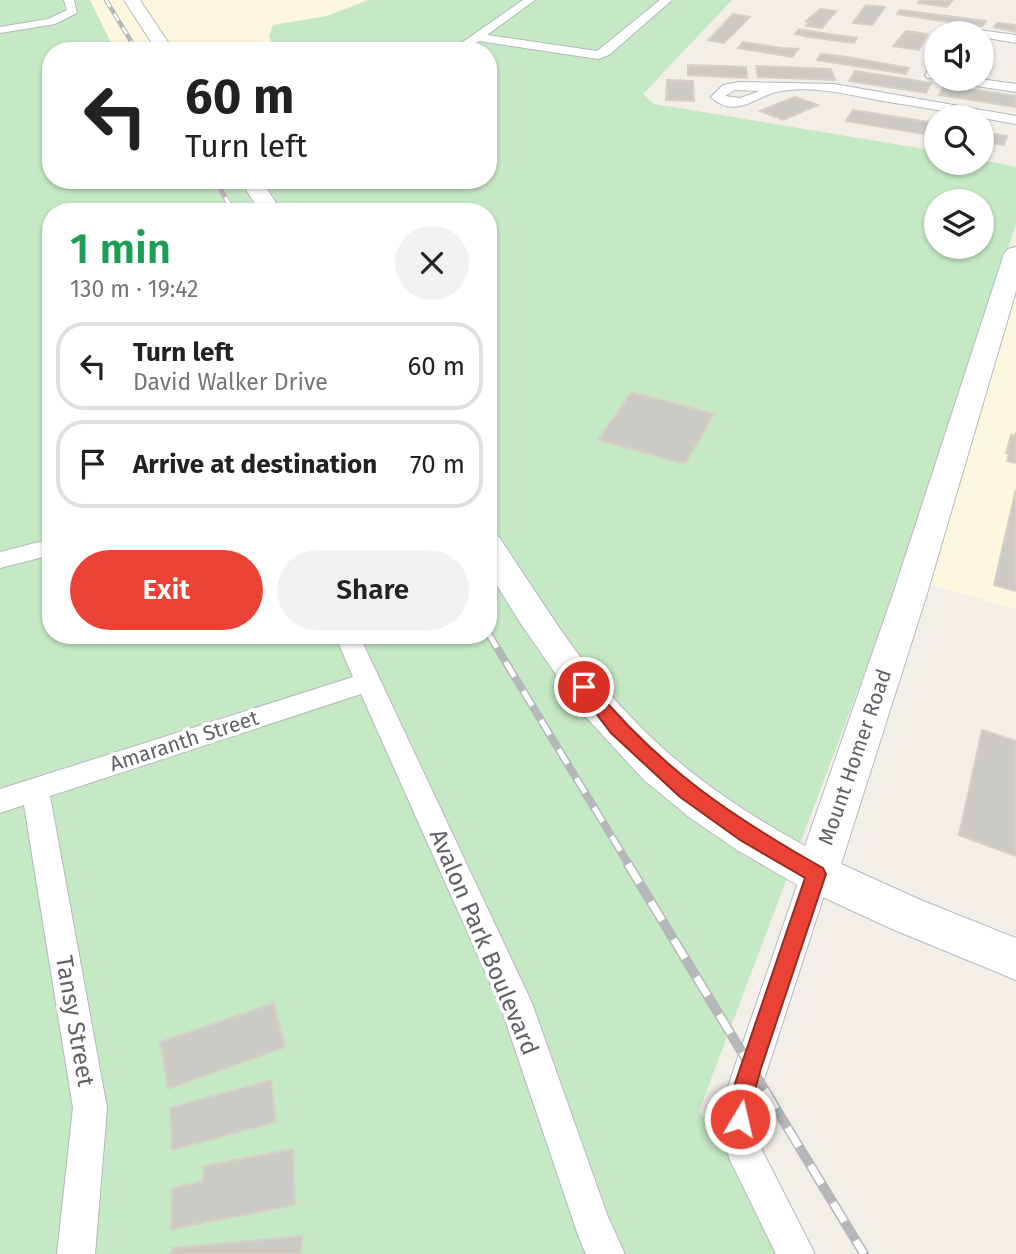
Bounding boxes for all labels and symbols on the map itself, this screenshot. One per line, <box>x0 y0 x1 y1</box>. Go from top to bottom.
pin <box>554 657 614 717</box>
street label: Mount Homer Road <box>813 666 897 848</box>
street label: Amaranth Street <box>106 705 262 777</box>
street label: Avalon Park Boulevard <box>424 825 544 1059</box>
street label: Tansy Street <box>50 953 100 1089</box>
position arrow <box>703 1082 777 1156</box>

